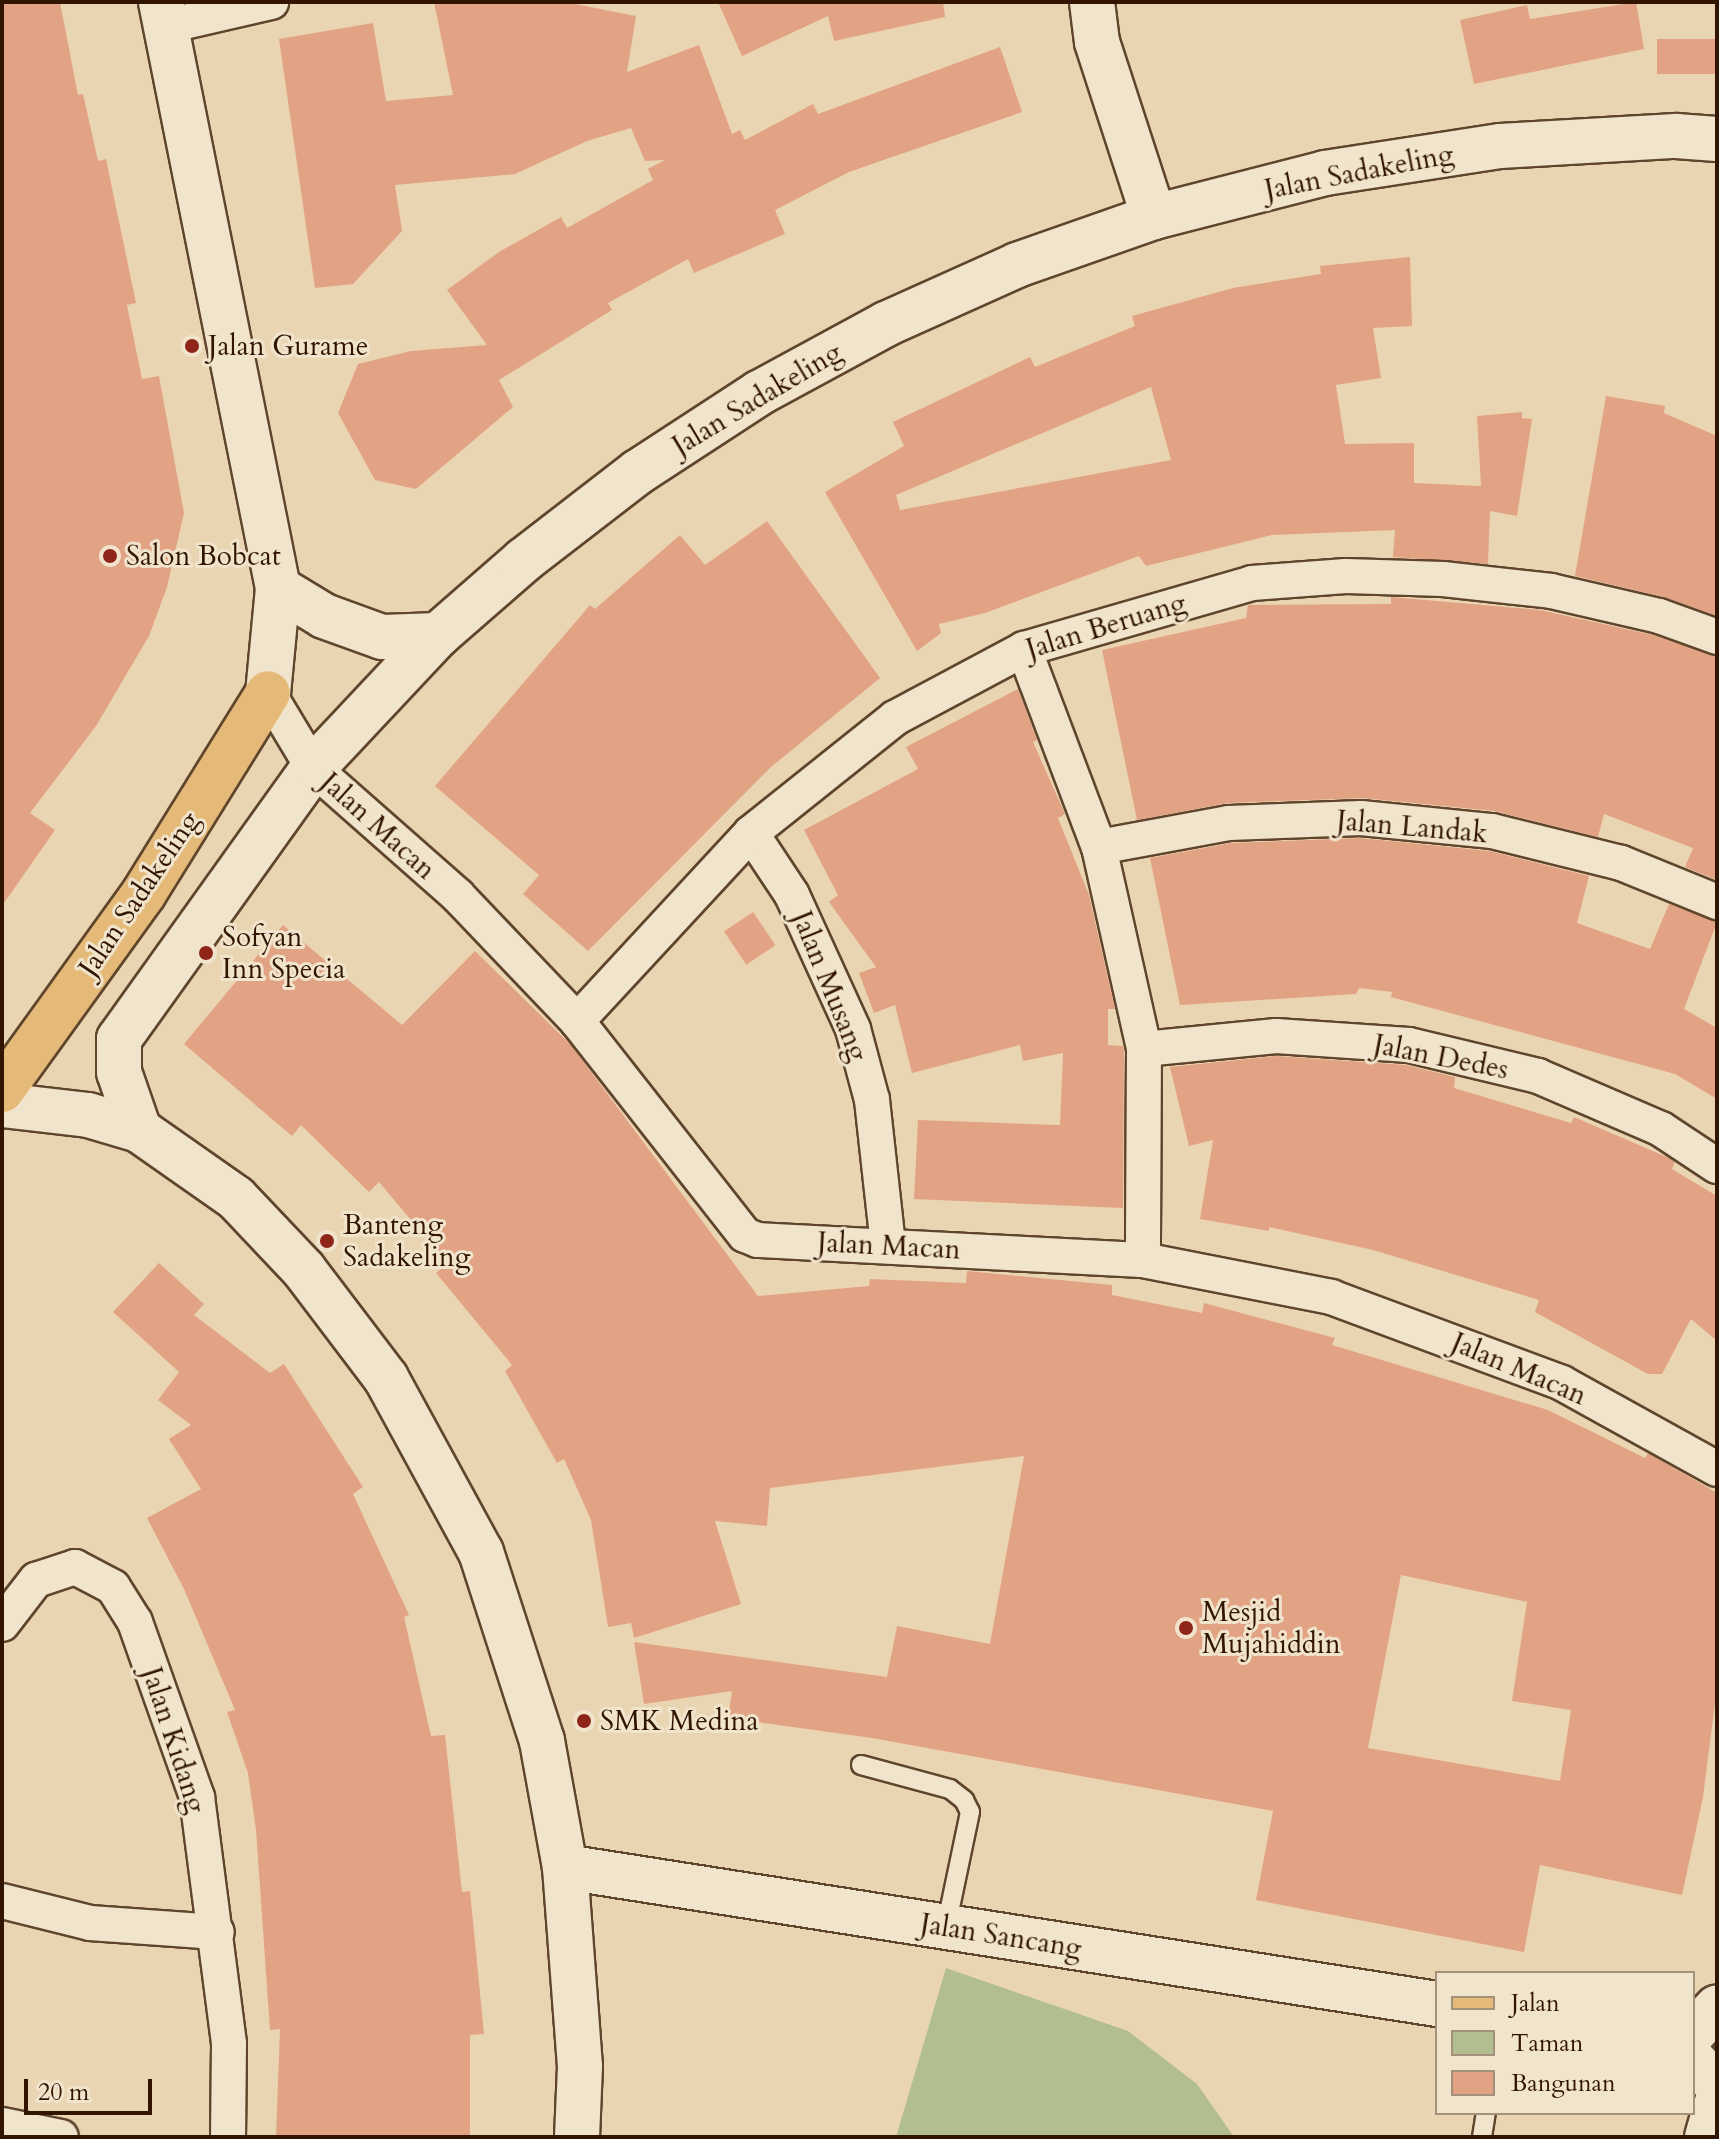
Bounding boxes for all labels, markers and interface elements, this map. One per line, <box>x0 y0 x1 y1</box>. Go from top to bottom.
street label: Jalan Sadakeling <box>1262 137 1456 207</box>
place label: Jalan Gurame <box>208 329 368 363</box>
street label: Jalan Sadakeling <box>666 335 848 463</box>
marker: Jalan Gurame <box>183 337 201 355</box>
place label: Salon Bobcat <box>126 539 281 573</box>
marker: Salon Bobcat <box>101 547 119 565</box>
street label: Jalan Beruang <box>1022 586 1190 666</box>
street label: Jalan Macan <box>313 766 443 886</box>
street label: Jalan Landak <box>1335 804 1489 850</box>
street label: Jalan Sadakeling <box>71 805 207 983</box>
street label: Jalan Musang <box>785 906 875 1066</box>
place label: Sofyan Inn Specia <box>222 920 345 986</box>
marker: Sofyan Inn Specia <box>197 944 215 962</box>
street label: Jalan Dedes <box>1371 1027 1511 1087</box>
place label: Banteng Sadakeling <box>343 1208 470 1274</box>
street label: Jalan Macan <box>816 1225 962 1267</box>
marker: Banteng Sadakeling <box>318 1232 336 1250</box>
street label: Jalan Macan <box>1446 1326 1592 1412</box>
place label: Mesjid Mujahiddin <box>1202 1595 1341 1661</box>
marker: Mesjid Mujahiddin <box>1177 1619 1195 1637</box>
street label: Jalan Kidang <box>135 1663 213 1817</box>
place label: SMK Medina <box>600 1704 759 1738</box>
marker: SMK Medina <box>575 1712 593 1730</box>
street label: Jalan Sancang <box>918 1907 1084 1965</box>
legend <box>1435 1971 1695 2115</box>
text: Jalan <box>1511 1987 1560 2020</box>
text: Taman <box>1511 2027 1583 2060</box>
scale bar <box>28 2063 156 2113</box>
text: Bangunan <box>1511 2067 1616 2100</box>
text: 20 m <box>38 2076 89 2109</box>

